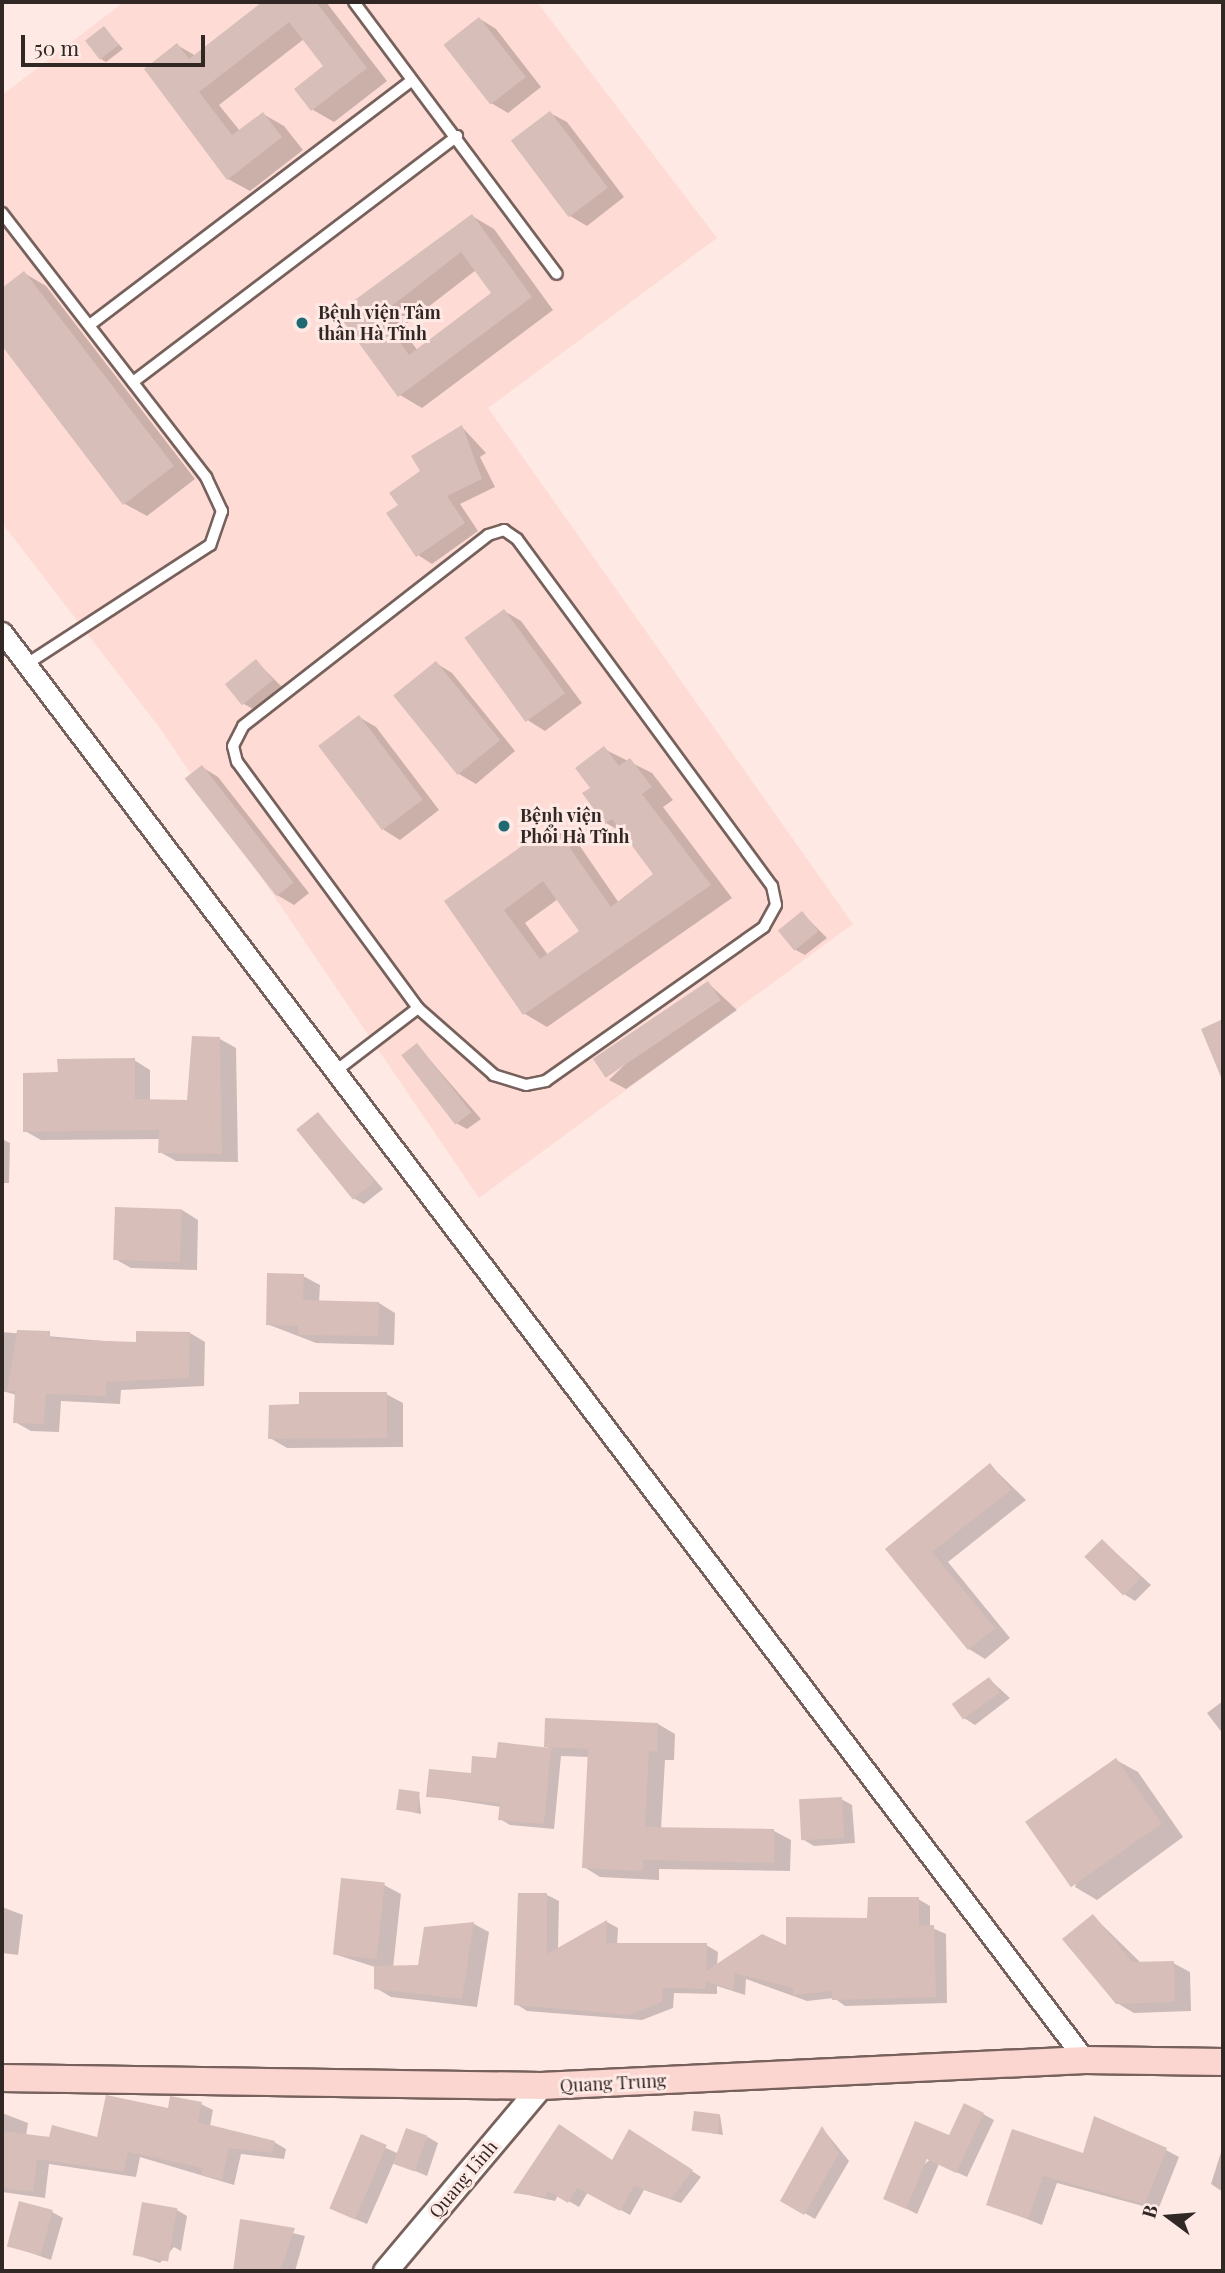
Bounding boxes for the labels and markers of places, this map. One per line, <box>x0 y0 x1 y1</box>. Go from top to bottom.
place label: Bệnh viện Tâm thần Hà Tĩnh <box>318 302 442 344</box>
marker: Bệnh viện Tâm thần Hà Tĩnh <box>292 313 312 333</box>
place label: Bệnh viện Phổi Hà Tĩnh <box>520 805 630 848</box>
marker: Bệnh viện Phổi Hà Tĩnh <box>494 816 514 836</box>

